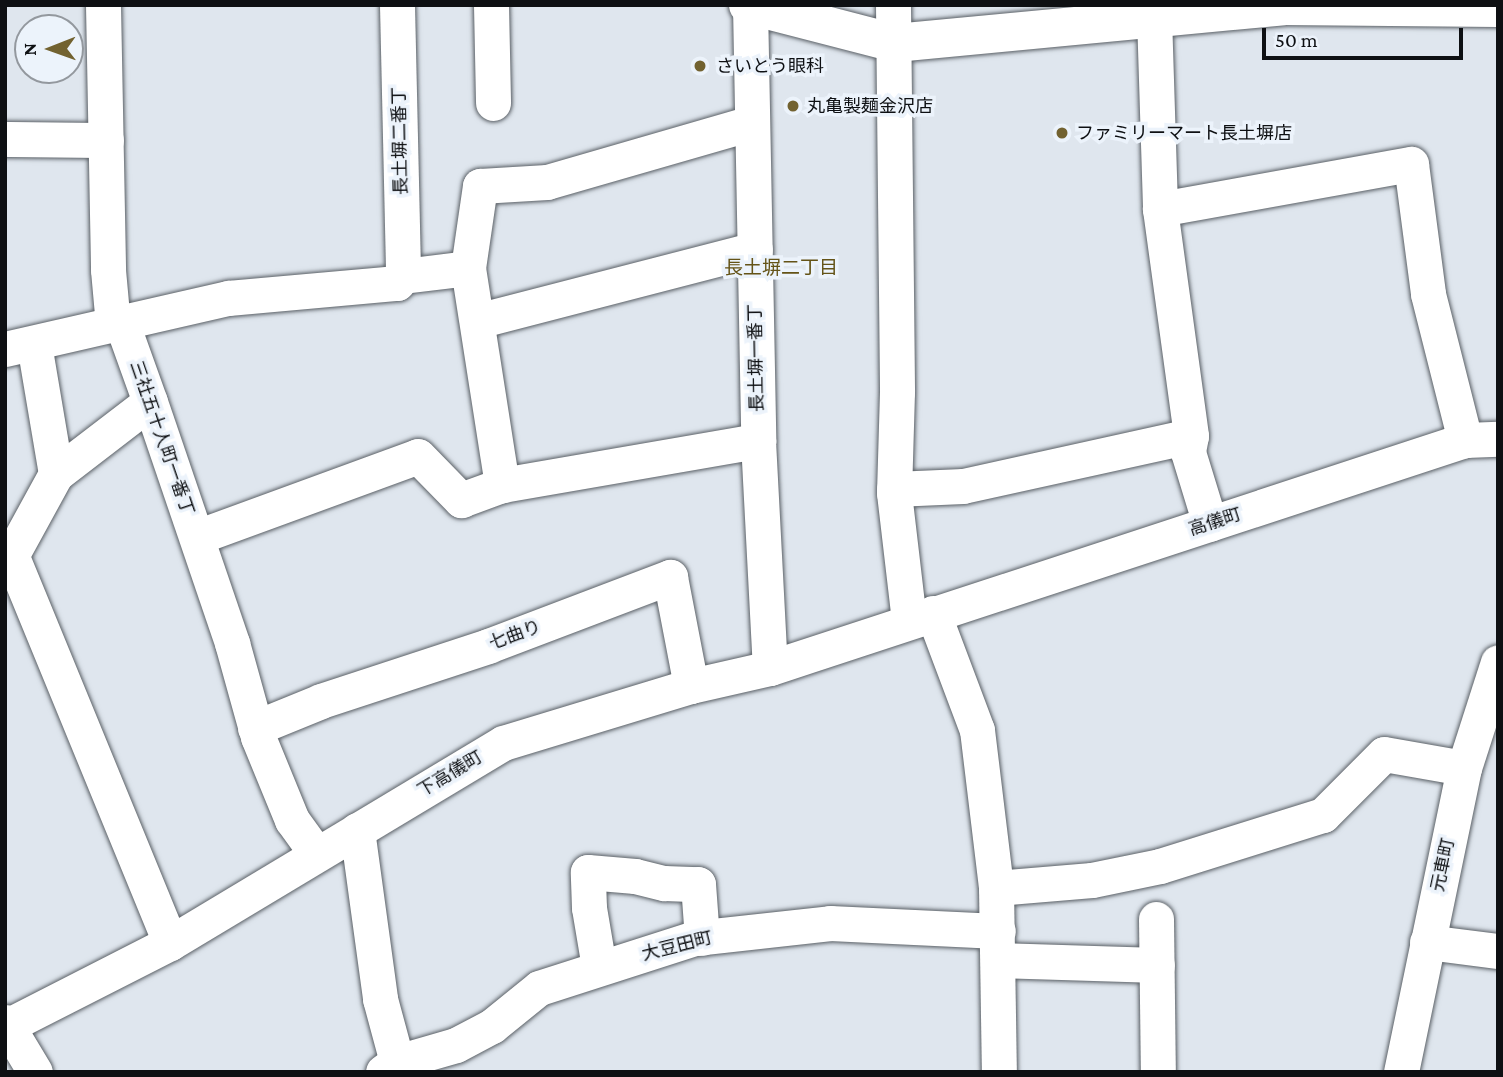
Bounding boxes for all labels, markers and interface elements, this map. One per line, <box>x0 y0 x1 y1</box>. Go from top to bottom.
north arrow <box>14 14 84 84</box>
scale bar <box>1265 14 1466 58</box>
text: 50 m <box>1275 28 1318 52</box>
text: N <box>19 43 40 56</box>
place label: さいとう眼科 <box>716 55 824 77</box>
marker: さいとう眼科 <box>690 56 710 76</box>
street label: 長土塀二番丁 <box>388 87 412 195</box>
place label: 丸亀製麺金沢店 <box>807 95 933 117</box>
marker: 丸亀製麺金沢店 <box>785 98 801 114</box>
place label: ファミリーマート長土塀店 <box>1076 122 1292 144</box>
marker: ファミリーマート長土塀店 <box>1054 125 1070 141</box>
district label: 長土塀二丁目 <box>724 257 838 279</box>
street label: 長土塀一番丁 <box>744 304 768 412</box>
street label: 三社五十人町一番丁 <box>125 358 199 518</box>
street label: 高儀町 <box>1186 503 1244 541</box>
street label: 七曲り <box>486 616 544 654</box>
street label: 下高儀町 <box>414 746 486 802</box>
street label: 元車町 <box>1427 836 1459 894</box>
street label: 大豆田町 <box>639 927 715 965</box>

